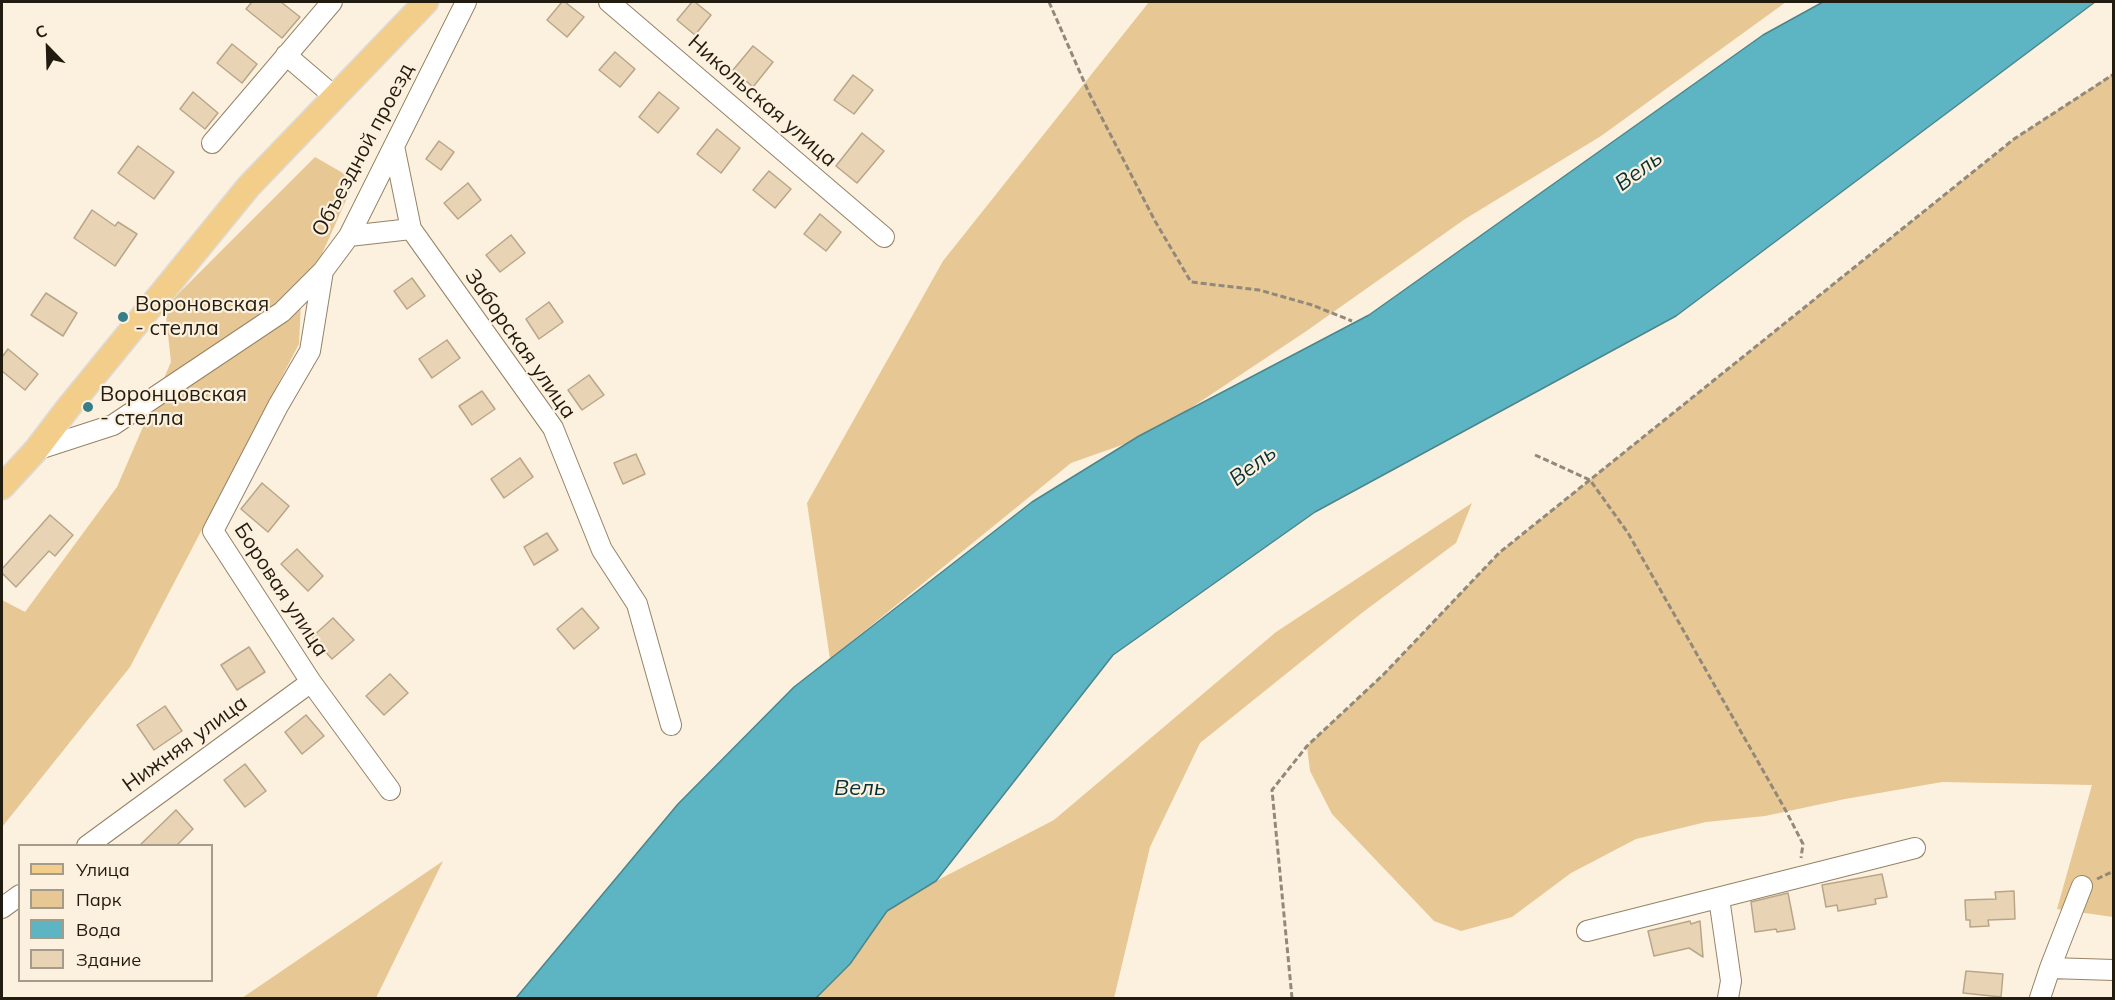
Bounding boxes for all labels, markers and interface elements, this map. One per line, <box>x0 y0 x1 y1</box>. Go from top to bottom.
north arrow <box>18 18 78 78</box>
text: С <box>32 20 50 43</box>
street label: Никольская улица <box>683 30 841 172</box>
street label: Объездной проезд <box>307 59 419 241</box>
water label: Вель <box>1610 145 1668 197</box>
street label: Заборская улица <box>459 264 581 424</box>
place label: Вороновская - стелла <box>135 292 269 342</box>
marker: Вороновская - стелла <box>116 310 130 324</box>
place label: Воронцовская - стелла <box>100 382 247 432</box>
marker: Воронцовская - стелла <box>81 400 95 414</box>
water label: Вель <box>1224 440 1282 492</box>
street label: Боровая улица <box>228 518 334 662</box>
street label: Нижняя улица <box>118 690 252 798</box>
water label: Вель <box>834 775 886 801</box>
legend <box>18 844 213 982</box>
text: Улица <box>76 858 130 881</box>
text: Парк <box>76 888 121 911</box>
text: Вода <box>76 918 121 941</box>
text: Здание <box>76 948 141 971</box>

